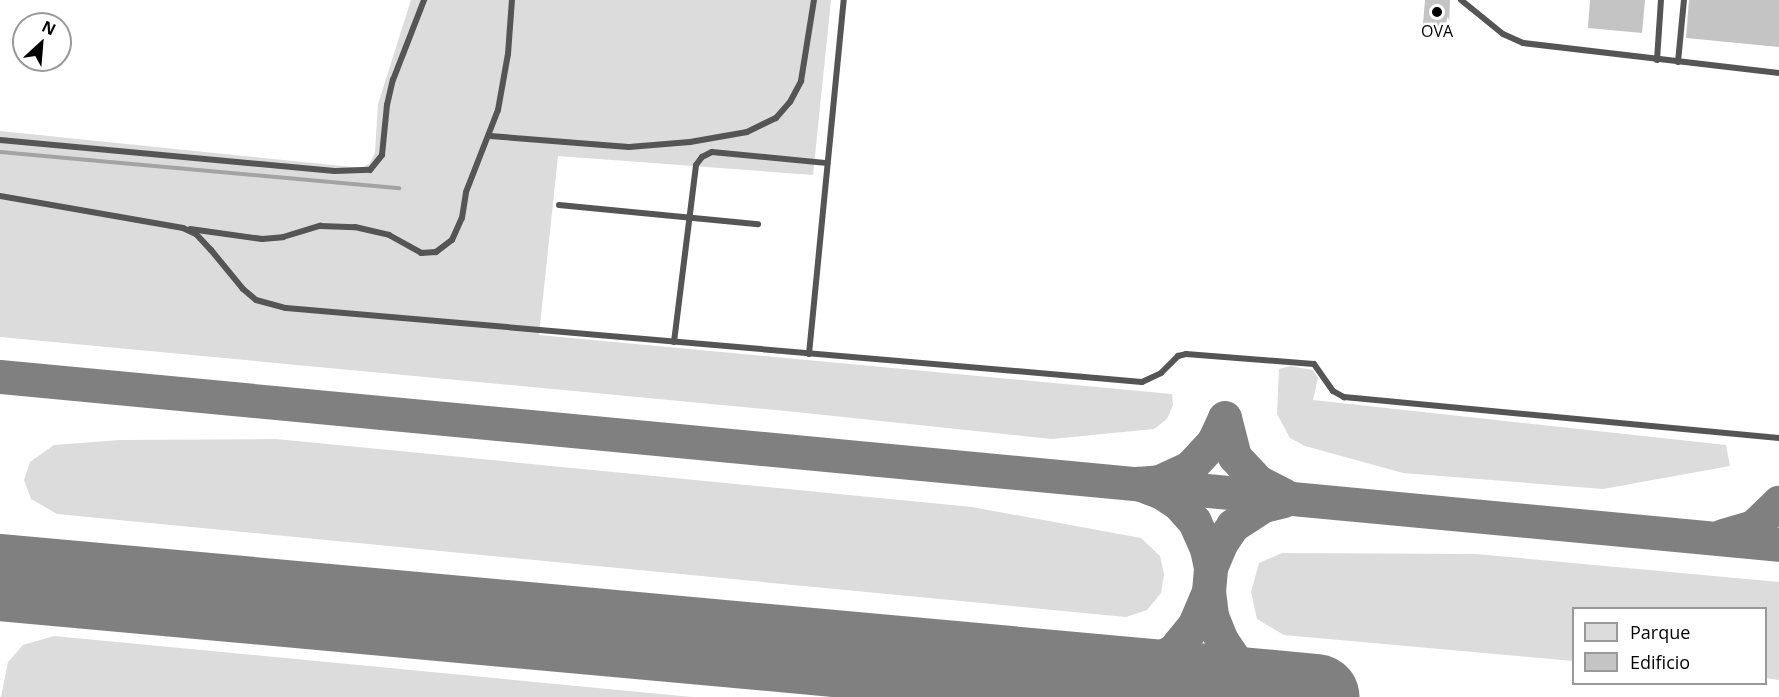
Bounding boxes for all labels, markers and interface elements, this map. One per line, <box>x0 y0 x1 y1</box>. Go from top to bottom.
marker: OVA <box>1430 5 1444 19</box>
north arrow <box>12 12 72 72</box>
text: N <box>38 15 60 40</box>
place label: OVA <box>1421 21 1453 41</box>
legend <box>1572 607 1767 685</box>
text: Parque <box>1630 620 1690 644</box>
text: Edificio <box>1630 650 1690 674</box>

